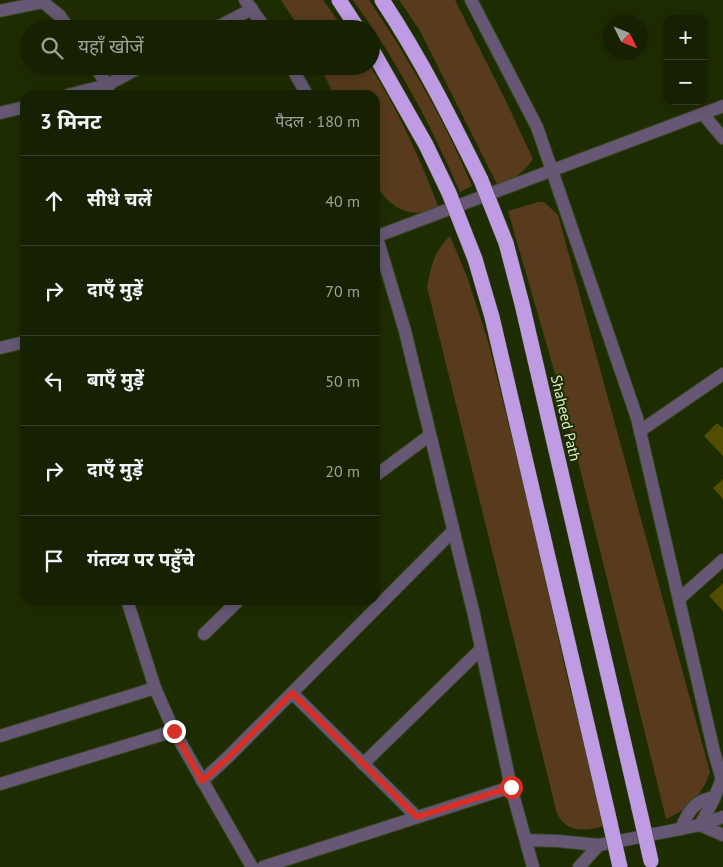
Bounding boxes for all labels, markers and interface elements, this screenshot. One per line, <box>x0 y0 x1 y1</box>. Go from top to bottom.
north arrow <box>603 15 648 60</box>
map controls <box>663 15 708 105</box>
button: + <box>663 15 708 60</box>
search box <box>20 20 380 75</box>
icon: search <box>38 34 66 62</box>
text: यहाँ खोजें <box>78 34 144 58</box>
button: − <box>663 60 708 105</box>
text: 3 मिनट <box>40 108 101 135</box>
text: पैदल · 180 m <box>275 111 360 131</box>
icon: ahead <box>40 187 68 215</box>
text: सीधे चलें <box>87 187 152 211</box>
text: 40 m <box>325 191 360 211</box>
icon: right <box>40 277 68 305</box>
text: दाएँ मुड़ें <box>87 277 143 301</box>
text: 70 m <box>325 281 360 301</box>
icon: left <box>40 367 68 395</box>
text: बाएँ मुड़ें <box>87 367 144 391</box>
text: 50 m <box>325 371 360 391</box>
street label: Shaheed Path <box>547 373 585 463</box>
icon: right <box>40 457 68 485</box>
text: दाएँ मुड़ें <box>87 457 143 481</box>
text: 20 m <box>325 461 360 481</box>
icon: arrive <box>40 547 68 575</box>
text: गंतव्य पर पहुँचे <box>87 547 194 571</box>
route end <box>163 720 186 743</box>
route start <box>500 776 523 799</box>

